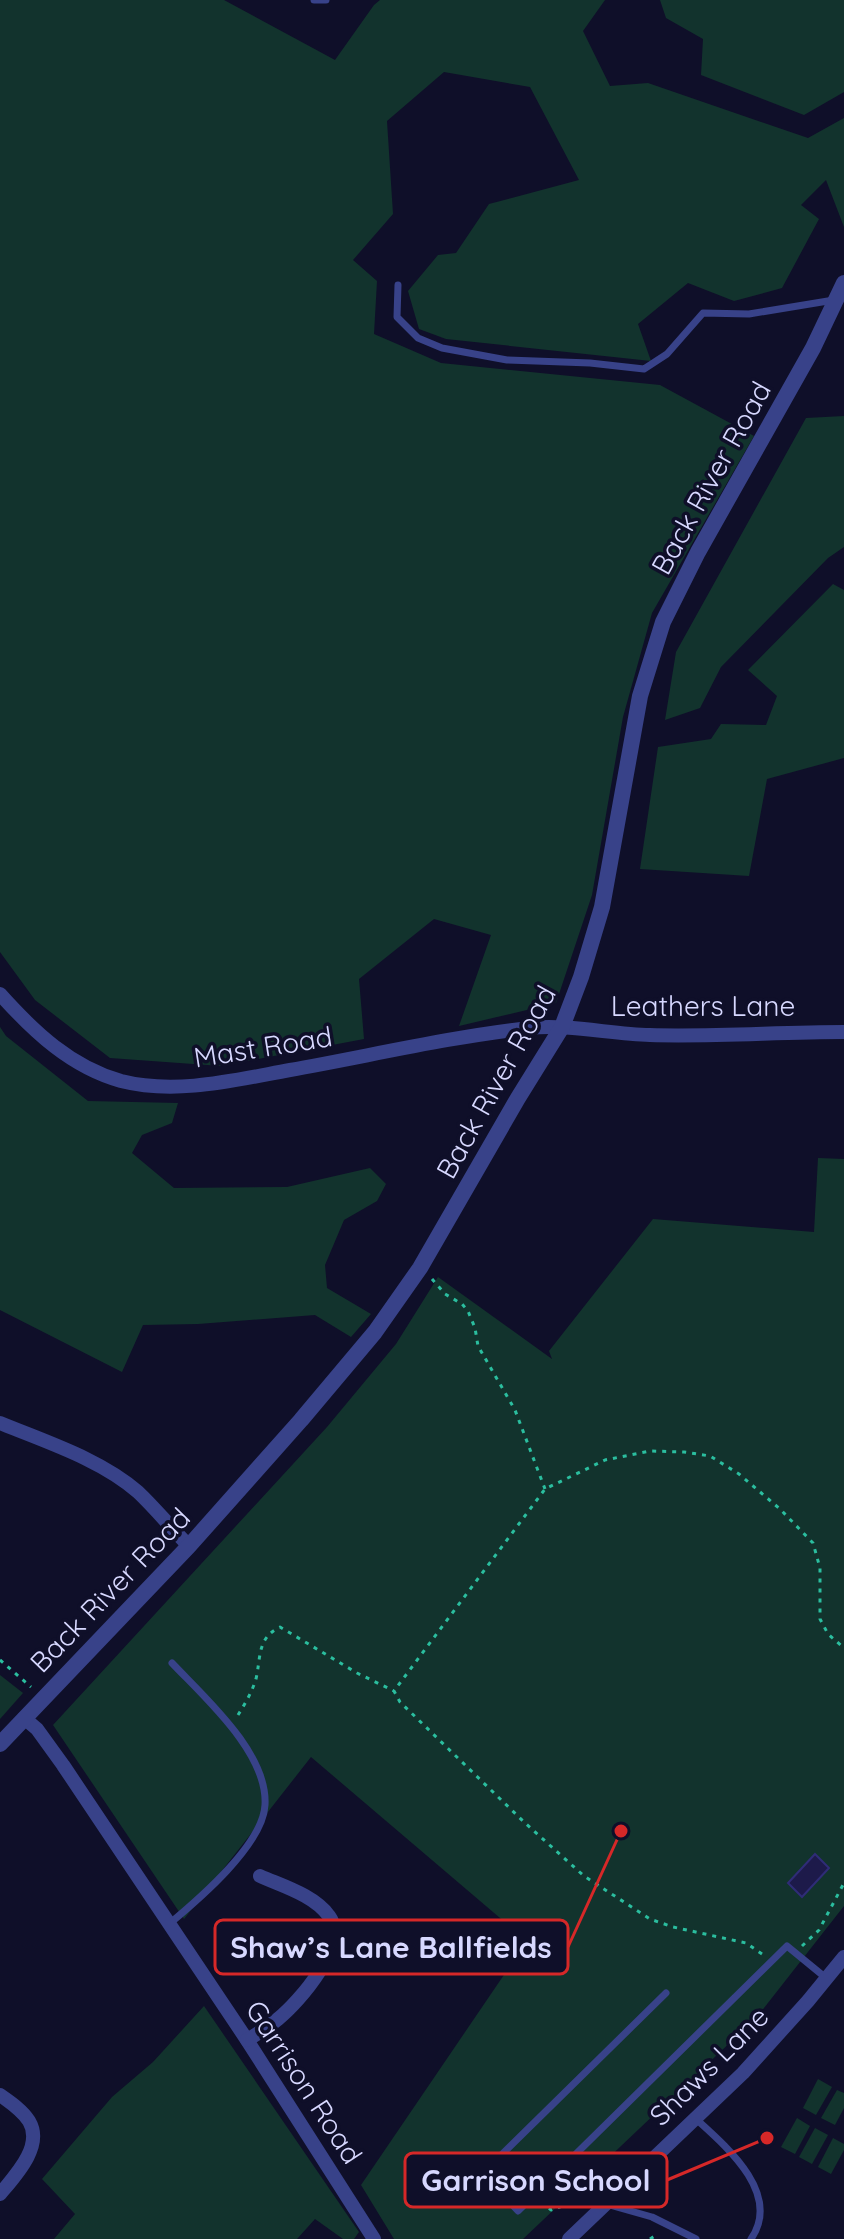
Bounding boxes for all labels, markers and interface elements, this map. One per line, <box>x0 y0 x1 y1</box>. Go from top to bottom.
street label: Back River Road <box>643 375 778 580</box>
street label: Back River Road <box>428 979 563 1184</box>
street label: Leathers Lane <box>611 988 795 1023</box>
street label: Mast Road <box>191 1018 335 1075</box>
street label: Back River Road <box>22 1500 197 1679</box>
callout: Shaw’s Lane Ballfields <box>215 1920 568 1974</box>
text: Shaw’s Lane Ballfields <box>230 1928 552 1966</box>
street label: Garrison Road <box>239 1993 370 2170</box>
street label: Shaws Lane <box>642 1999 775 2132</box>
callout: Garrison School <box>405 2153 667 2207</box>
text: Garrison School <box>421 2161 651 2199</box>

